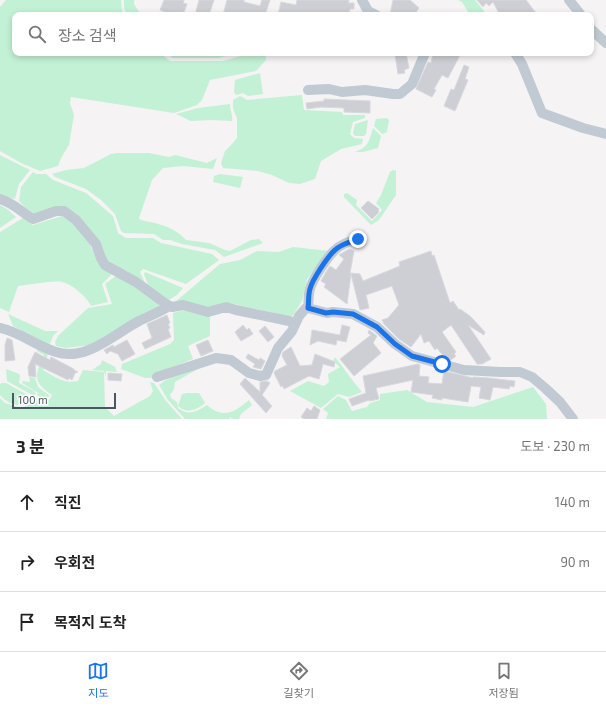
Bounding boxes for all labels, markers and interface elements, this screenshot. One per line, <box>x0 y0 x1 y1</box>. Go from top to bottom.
search box <box>12 12 594 56</box>
icon: search <box>26 23 48 45</box>
text: 장소 검색 <box>58 26 117 44</box>
route end <box>349 230 367 248</box>
route start <box>433 355 451 373</box>
scale bar <box>12 391 116 410</box>
text: 100 m <box>18 393 48 406</box>
text: 3 분 <box>16 436 45 456</box>
text: 도보 · 230 m <box>521 438 590 454</box>
icon: ahead <box>16 491 38 513</box>
text: 직진 <box>54 493 82 511</box>
text: 140 m <box>555 494 590 510</box>
icon: right <box>16 551 38 573</box>
text: 우회전 <box>54 553 95 571</box>
text: 90 m <box>560 554 590 570</box>
icon: arrive <box>16 611 38 633</box>
text: 목적지 도착 <box>54 613 126 631</box>
tab: 지도 <box>87 660 109 700</box>
tab: 길찾기 <box>284 660 314 700</box>
tab: 저장됨 <box>488 660 519 700</box>

